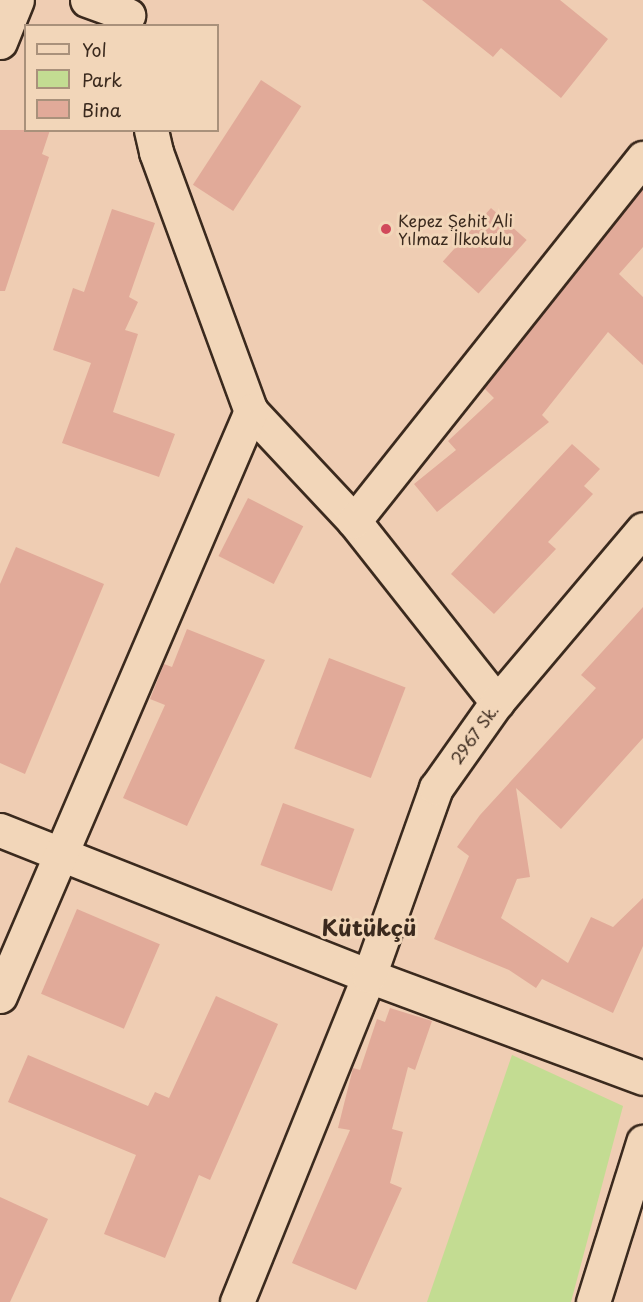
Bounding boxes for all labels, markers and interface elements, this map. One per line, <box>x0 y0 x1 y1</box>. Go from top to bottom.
legend <box>24 24 219 132</box>
text: Yol <box>82 36 107 63</box>
text: Park <box>82 66 122 93</box>
text: Bina <box>82 96 121 123</box>
place label: Kepez Şehit Ali Yılmaz İlkokulu <box>398 210 513 248</box>
marker: Kepez Şehit Ali Yılmaz İlkokulu <box>379 222 393 236</box>
street label: 2967 Sk. <box>446 701 502 767</box>
district label: Kütükçü <box>322 914 416 940</box>

